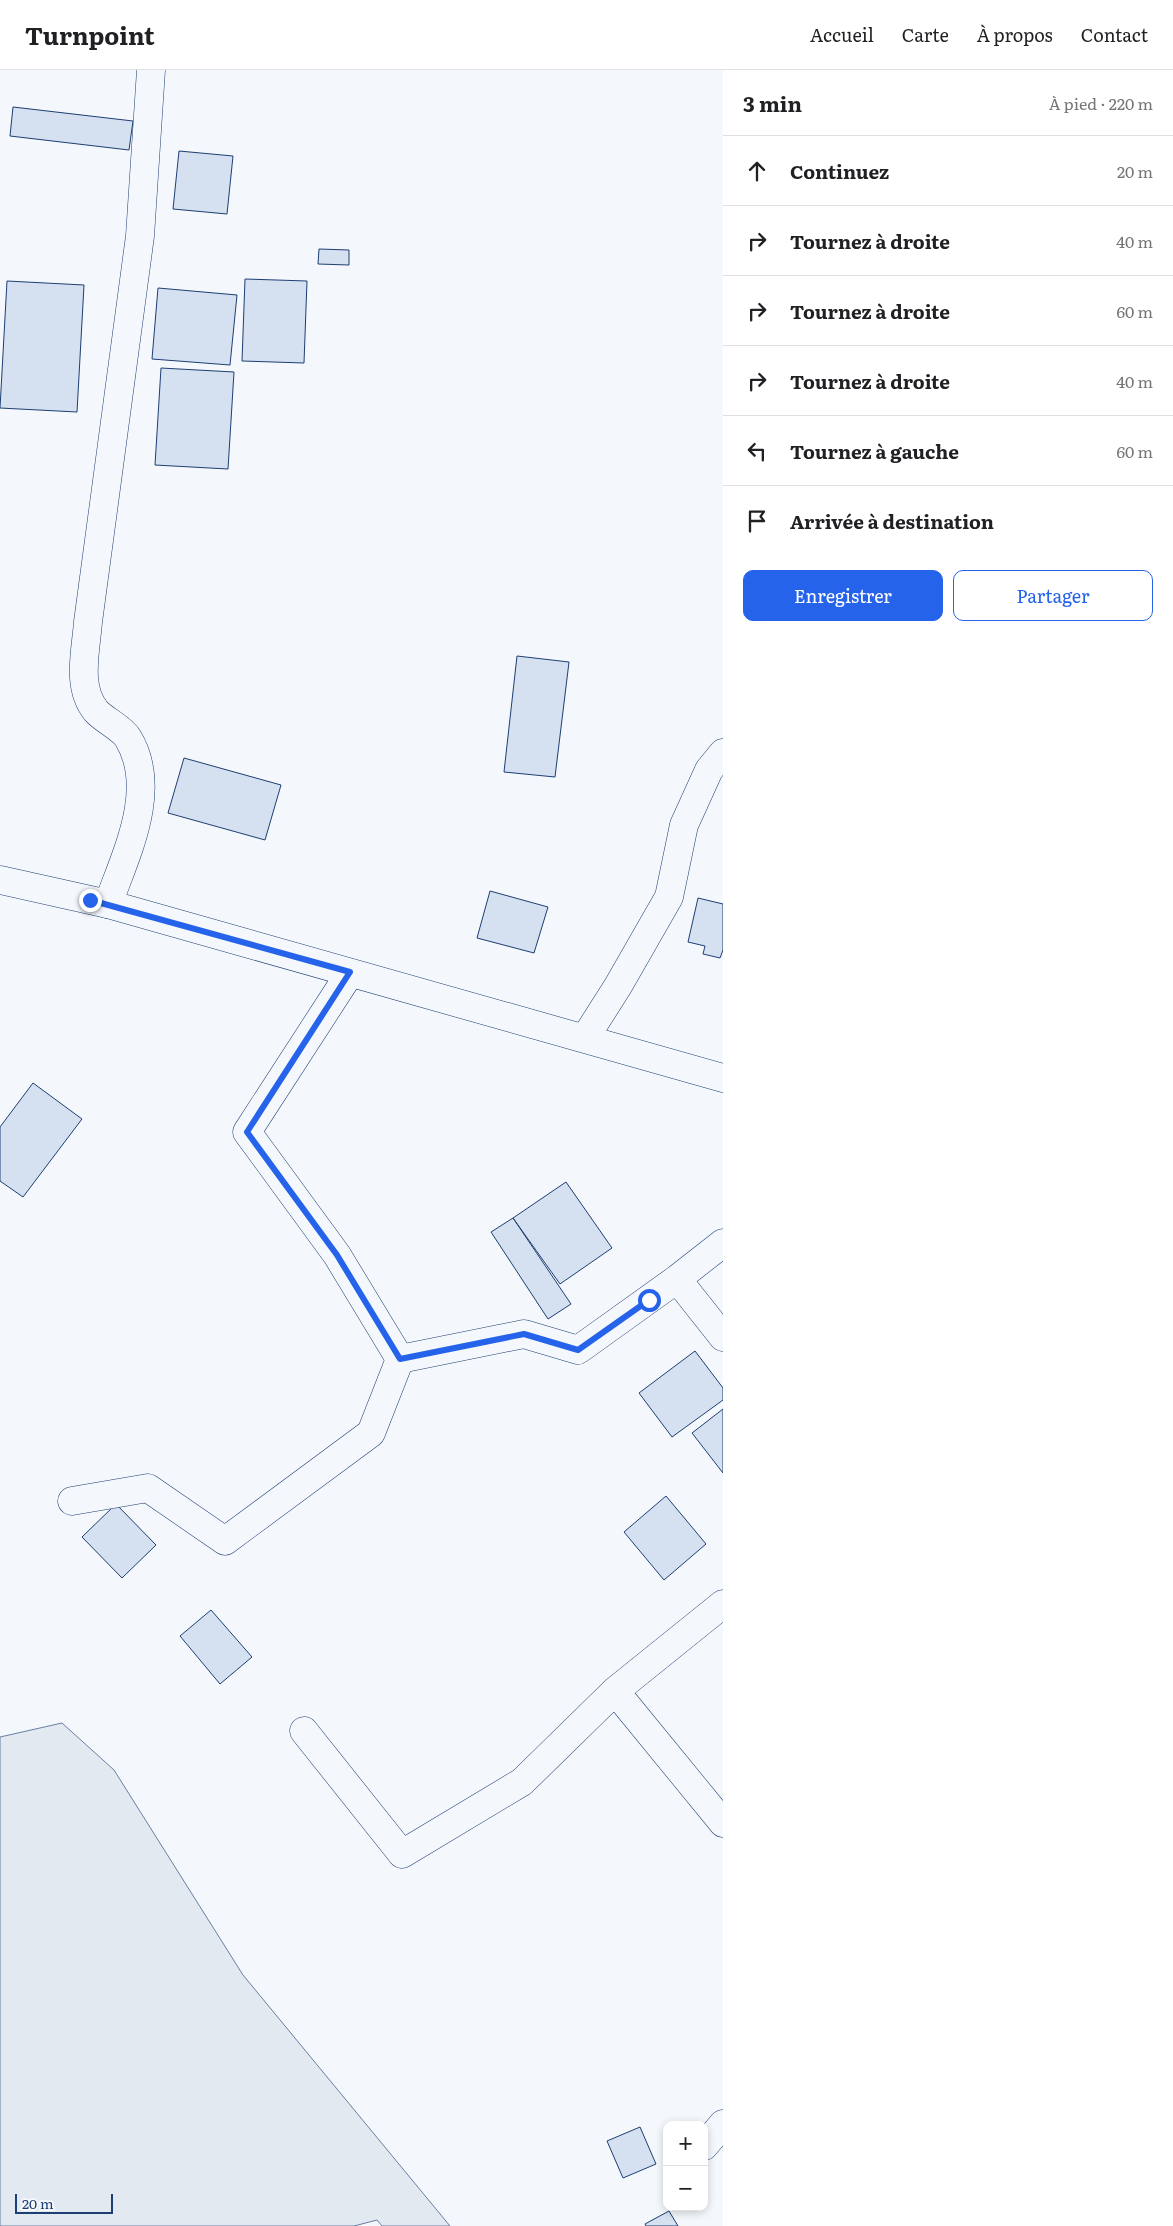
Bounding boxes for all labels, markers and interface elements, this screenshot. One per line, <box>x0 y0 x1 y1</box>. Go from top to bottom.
text: Turnpoint <box>25 17 155 52</box>
text: Accueil <box>810 21 874 48</box>
text: Carte <box>902 21 949 48</box>
text: À propos <box>977 21 1053 48</box>
text: Contact <box>1081 21 1148 48</box>
text: 3 min <box>743 87 802 118</box>
text: À pied · 220 m <box>1049 91 1153 115</box>
icon: ahead <box>743 157 771 185</box>
text: Continuez <box>790 157 889 185</box>
text: 20 m <box>1117 159 1153 183</box>
icon: right <box>743 227 771 255</box>
text: Tournez à droite <box>790 227 950 255</box>
text: 40 m <box>1116 229 1153 253</box>
icon: right <box>743 297 771 325</box>
text: Tournez à droite <box>790 297 950 325</box>
text: 60 m <box>1116 299 1153 323</box>
icon: right <box>743 367 771 395</box>
text: Tournez à droite <box>790 367 950 395</box>
text: 40 m <box>1116 369 1153 393</box>
icon: left <box>743 437 771 465</box>
text: Tournez à gauche <box>790 437 959 465</box>
text: 60 m <box>1116 439 1153 463</box>
icon: arrive <box>743 507 771 535</box>
text: Arrivée à destination <box>790 507 994 535</box>
button: Enregistrer <box>743 570 943 621</box>
button: Partager <box>953 570 1153 621</box>
route end <box>79 889 102 912</box>
route start <box>638 1289 661 1312</box>
map controls <box>663 2121 708 2211</box>
button: + <box>663 2121 708 2166</box>
button: − <box>663 2166 708 2211</box>
scale bar <box>15 2191 112 2214</box>
text: 20 m <box>22 2193 54 2213</box>

